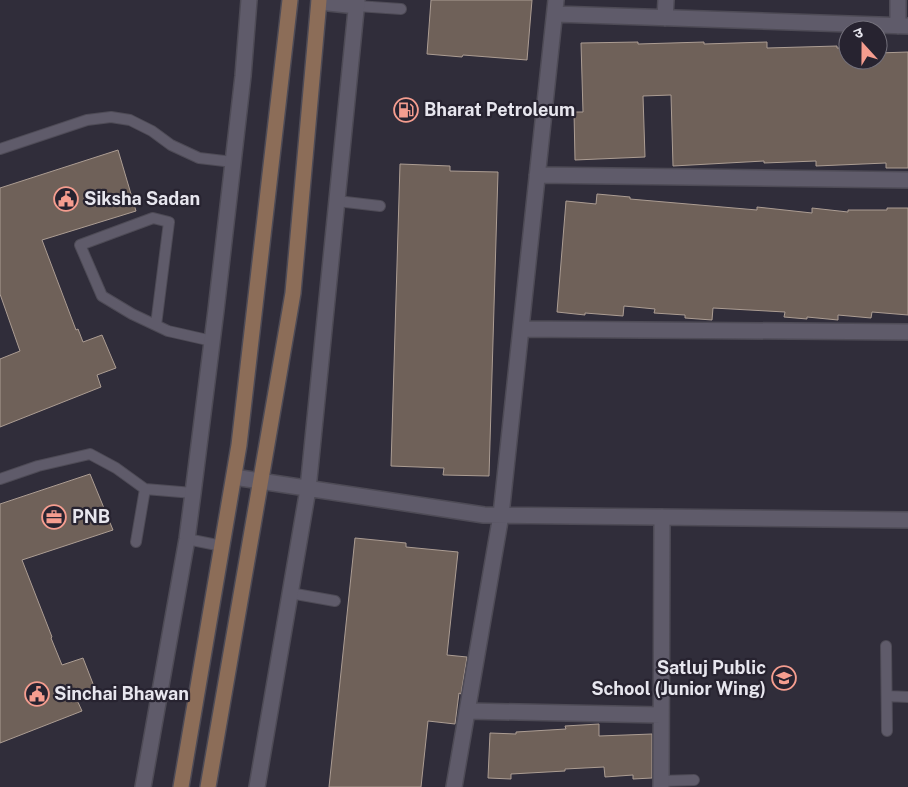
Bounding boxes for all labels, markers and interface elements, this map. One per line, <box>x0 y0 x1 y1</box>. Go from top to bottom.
north arrow <box>838 20 888 70</box>
text: उ <box>852 24 866 42</box>
fuel station icon: Bharat Petroleum <box>393 97 419 123</box>
place label: Bharat Petroleum <box>424 99 575 120</box>
public building icon: Siksha Sadan <box>53 186 79 212</box>
place label: Siksha Sadan <box>84 188 200 209</box>
office icon: PNB <box>41 504 67 530</box>
place label: PNB <box>72 506 110 527</box>
place label: Satluj Public School (Junior Wing) <box>591 657 766 699</box>
school or university icon: Satluj Public School (Junior Wing) <box>771 665 797 691</box>
public building icon: Sinchai Bhawan <box>24 681 50 707</box>
place label: Sinchai Bhawan <box>54 683 189 704</box>

